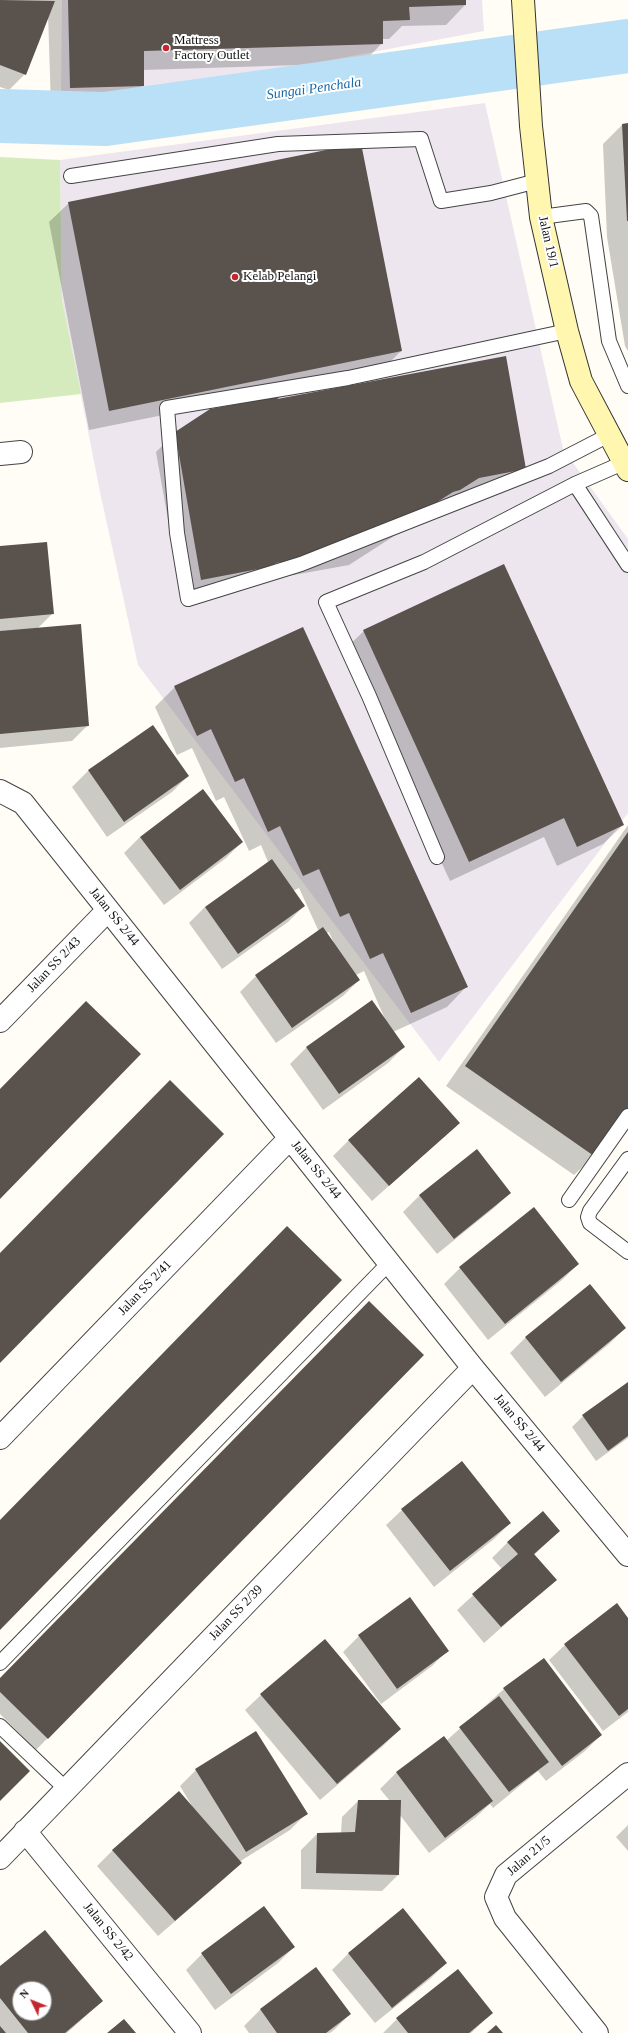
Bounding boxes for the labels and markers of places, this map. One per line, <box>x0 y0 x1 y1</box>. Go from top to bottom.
place label: Mattress Factory Outlet <box>174 33 249 64</box>
marker: Mattress Factory Outlet <box>161 43 171 53</box>
place label: Kelab Pelangi <box>243 269 316 285</box>
marker: Kelab Pelangi <box>230 272 240 282</box>

